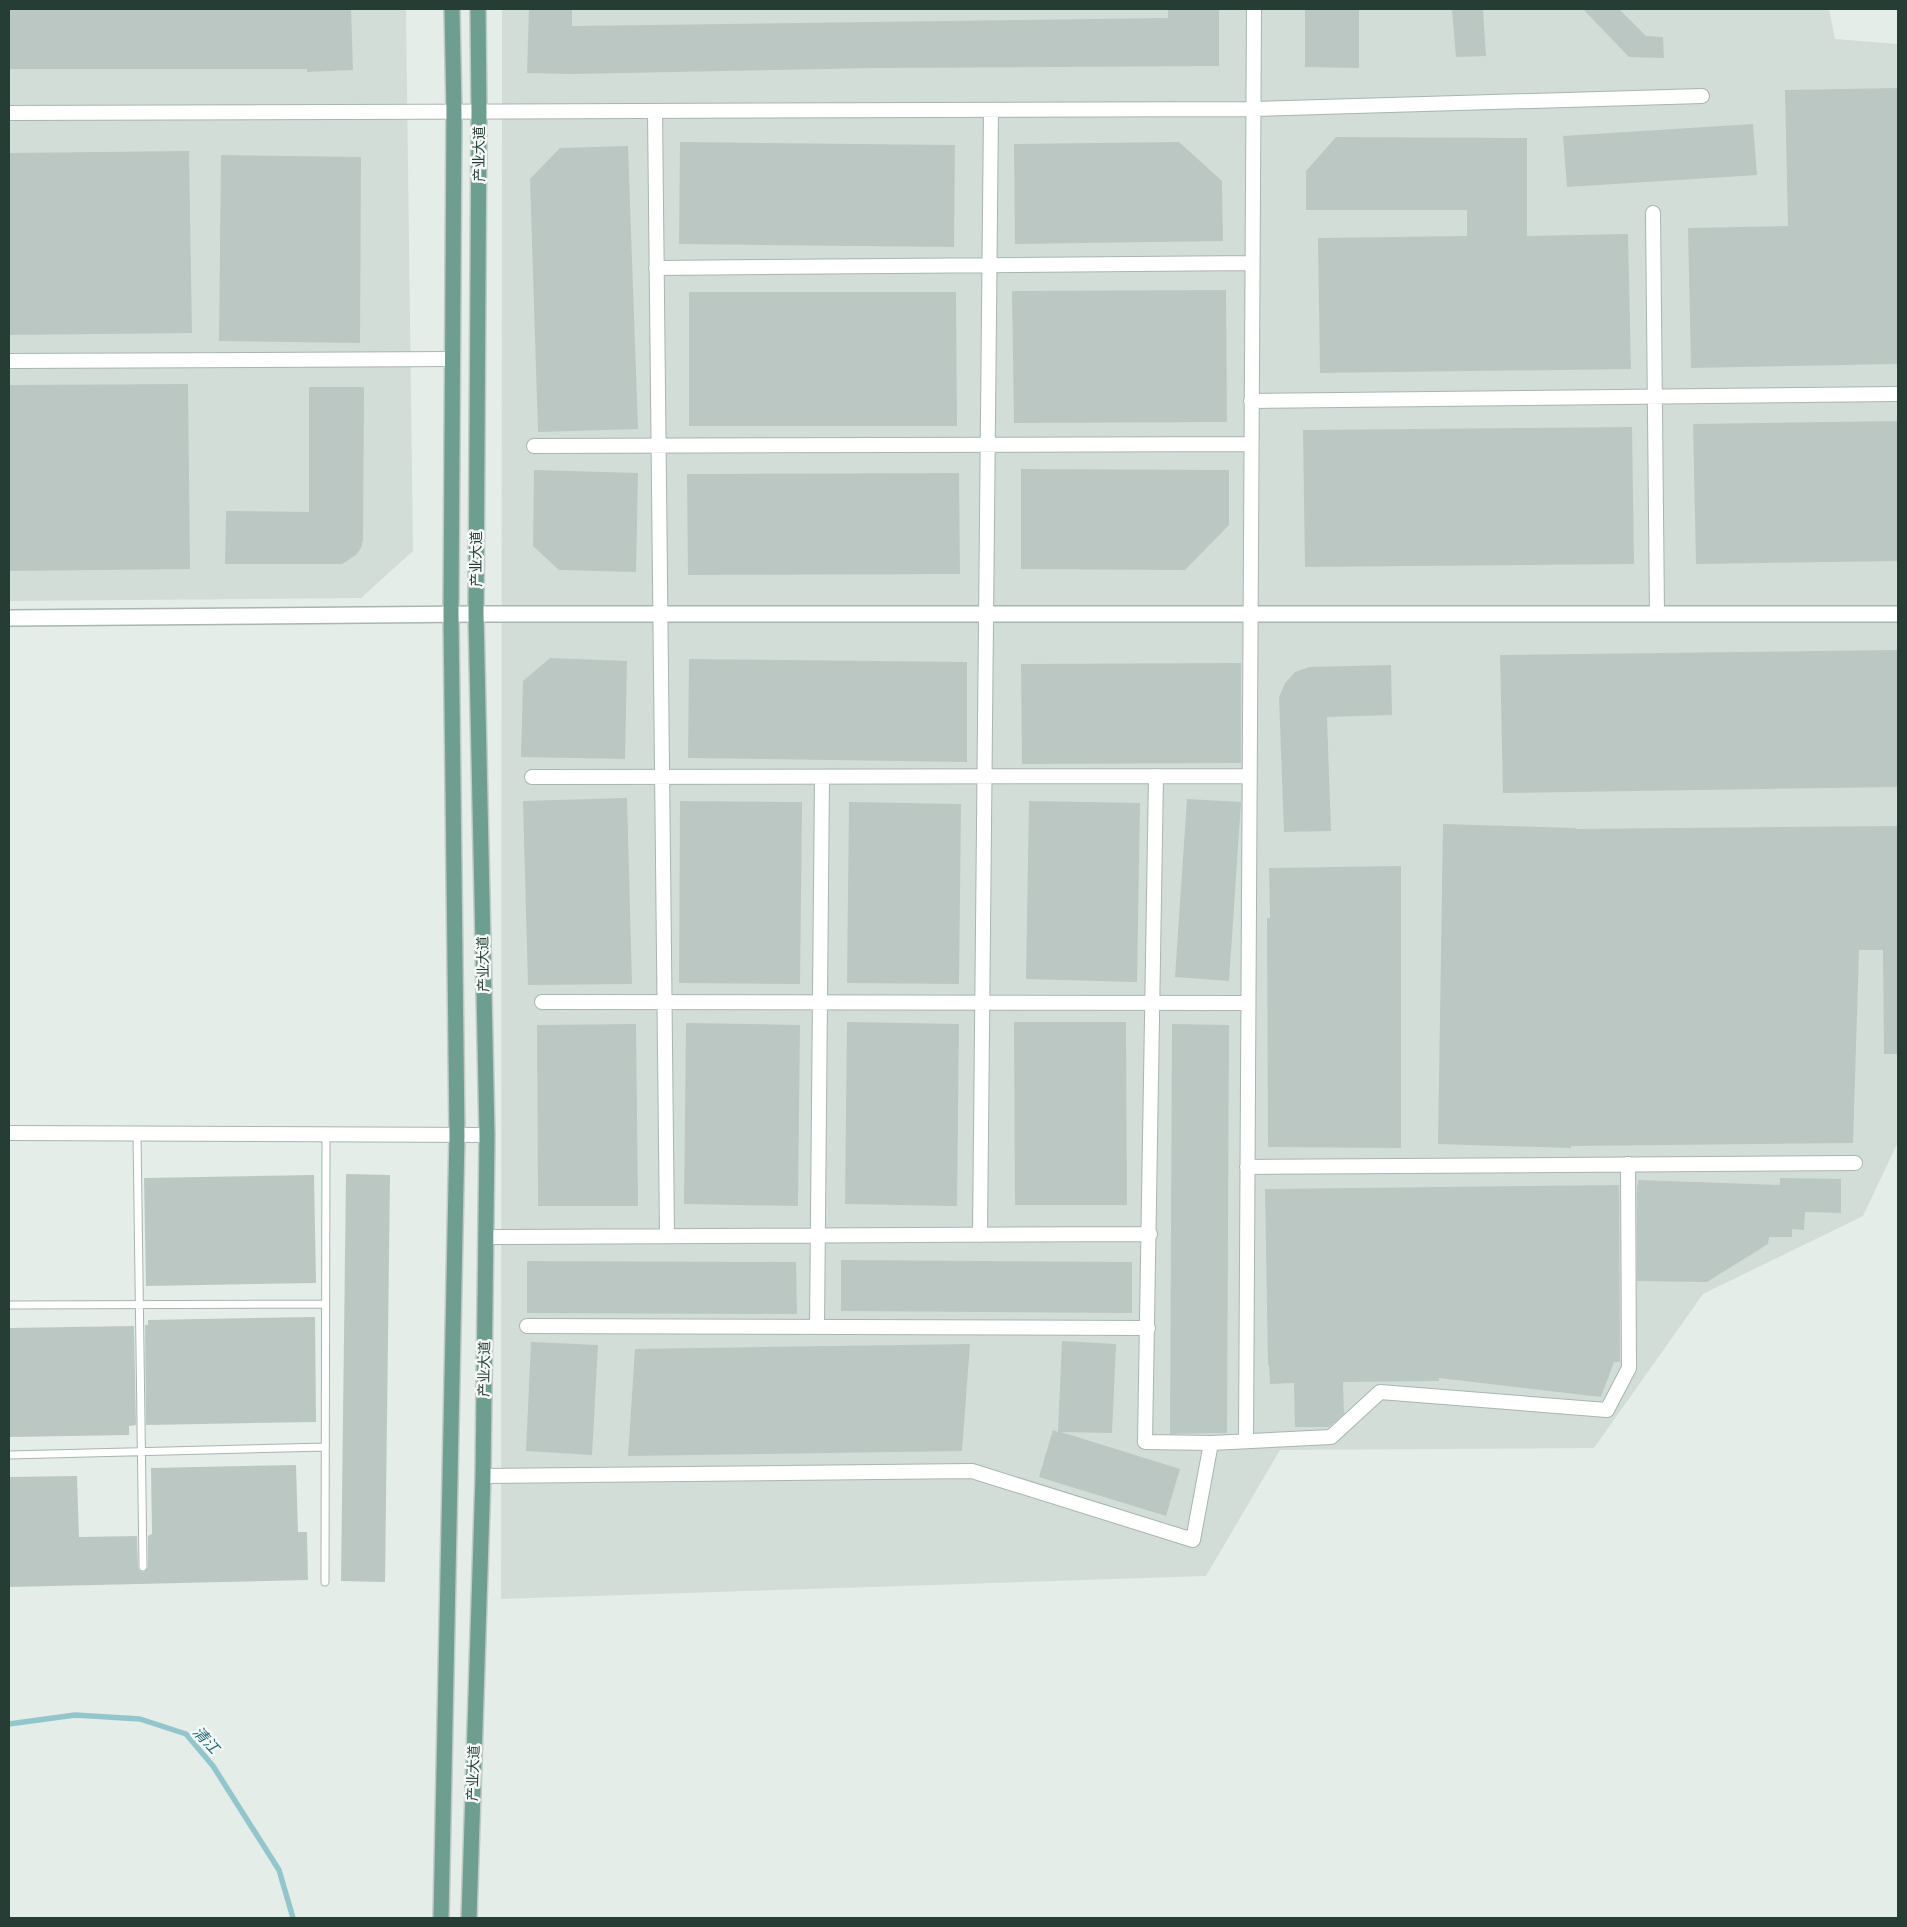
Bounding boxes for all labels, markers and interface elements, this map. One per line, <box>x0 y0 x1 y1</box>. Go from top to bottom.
street label: 产业大道 <box>471 126 487 182</box>
street label: 产业大道 <box>468 531 484 587</box>
street label: 产业大道 <box>475 936 491 992</box>
street label: 产业大道 <box>476 1341 492 1397</box>
water label: 清江 <box>189 1723 224 1759</box>
street label: 产业大道 <box>464 1745 482 1801</box>

